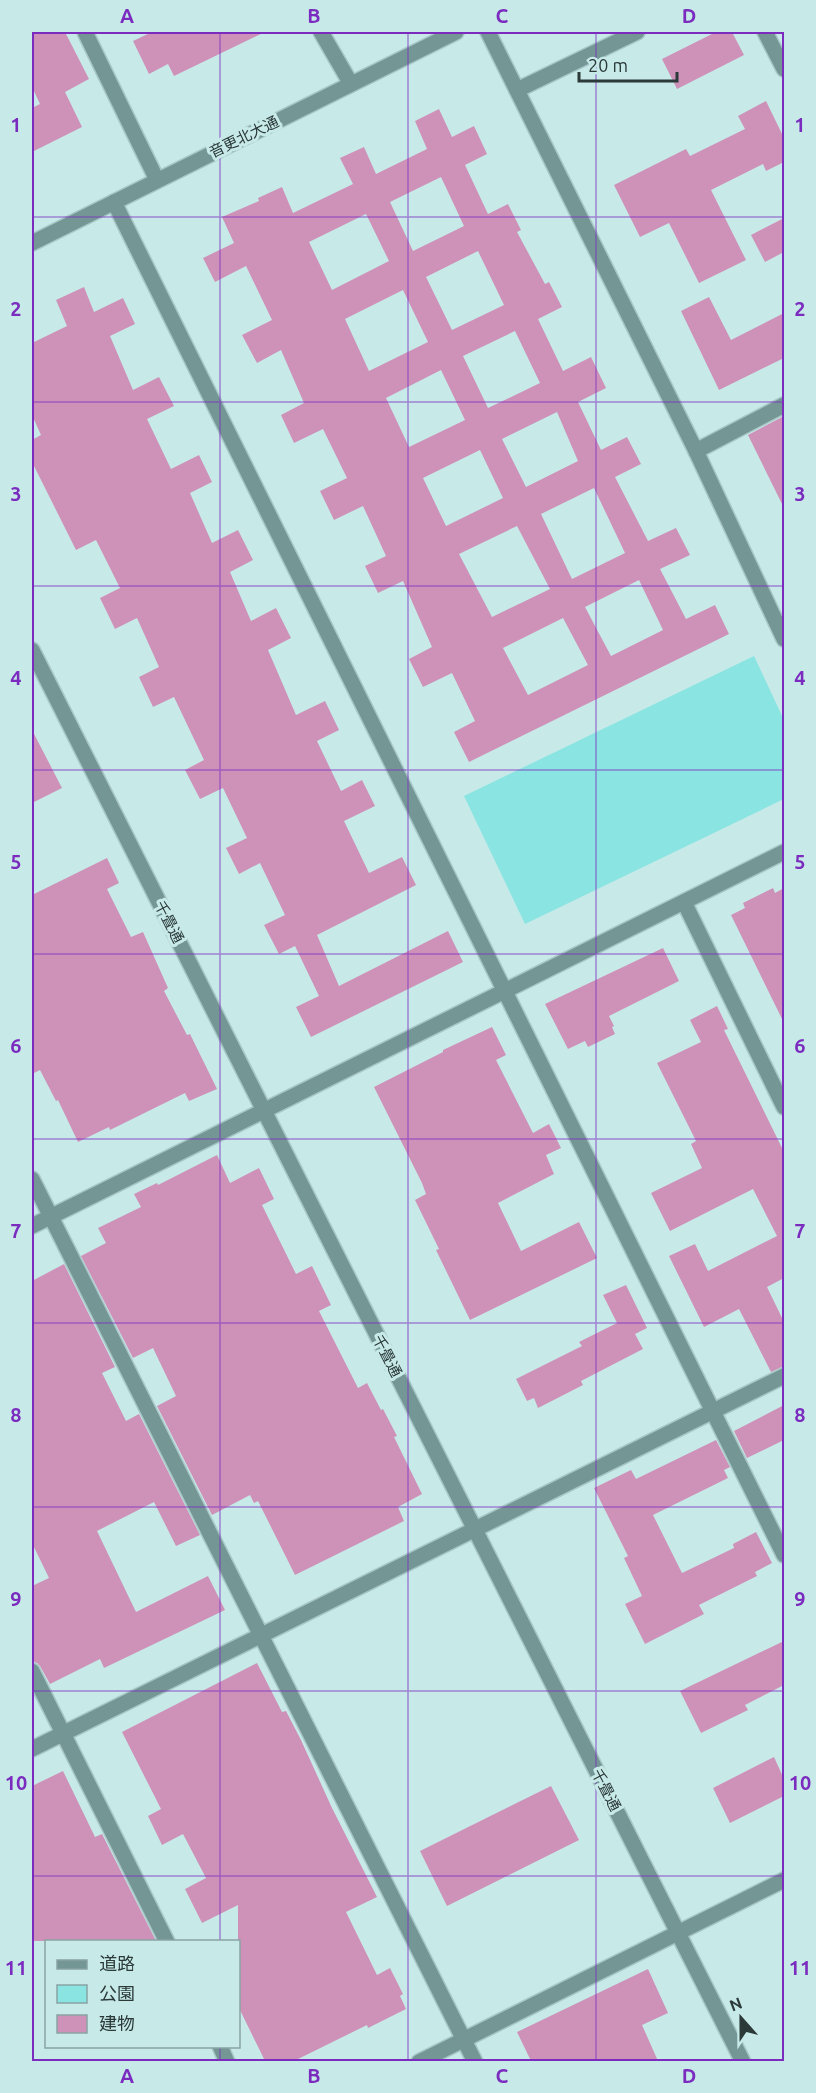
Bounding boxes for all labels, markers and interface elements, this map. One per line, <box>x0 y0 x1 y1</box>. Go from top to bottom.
text: A <box>120 4 134 27</box>
text: B <box>307 4 321 27</box>
text: C <box>496 4 509 27</box>
text: D <box>682 4 696 27</box>
scale bar <box>579 45 676 83</box>
text: 20 m <box>588 55 628 75</box>
street label: 音更北大通 <box>206 112 281 161</box>
text: 1 <box>10 113 22 136</box>
text: 1 <box>794 113 806 136</box>
text: 2 <box>10 297 22 320</box>
text: 2 <box>794 297 806 320</box>
text: 3 <box>10 482 22 505</box>
text: 3 <box>794 482 806 505</box>
text: 4 <box>10 666 22 689</box>
text: 4 <box>794 666 806 689</box>
text: 5 <box>10 850 22 873</box>
text: 5 <box>794 850 806 873</box>
street label: 千畳通 <box>152 898 187 946</box>
text: 6 <box>10 1034 22 1057</box>
text: 6 <box>794 1034 806 1057</box>
text: 7 <box>10 1219 22 1242</box>
text: 7 <box>794 1219 806 1242</box>
street label: 千畳通 <box>370 1332 405 1380</box>
text: 8 <box>10 1403 22 1426</box>
text: 8 <box>794 1403 806 1426</box>
text: 9 <box>10 1587 22 1610</box>
text: 9 <box>794 1587 806 1610</box>
street label: 千畳通 <box>589 1766 624 1814</box>
text: 10 <box>5 1771 27 1794</box>
text: 10 <box>789 1771 811 1794</box>
legend <box>45 1940 240 2048</box>
text: 道路 <box>99 1953 135 1973</box>
text: 11 <box>5 1956 27 1979</box>
text: 11 <box>789 1956 811 1979</box>
text: 公園 <box>99 1983 135 2003</box>
north arrow <box>711 1988 771 2048</box>
text: N <box>727 1993 744 2015</box>
text: 建物 <box>99 2013 135 2033</box>
text: A <box>120 2064 134 2087</box>
text: B <box>307 2064 321 2087</box>
text: C <box>496 2064 509 2087</box>
text: D <box>682 2064 696 2087</box>

